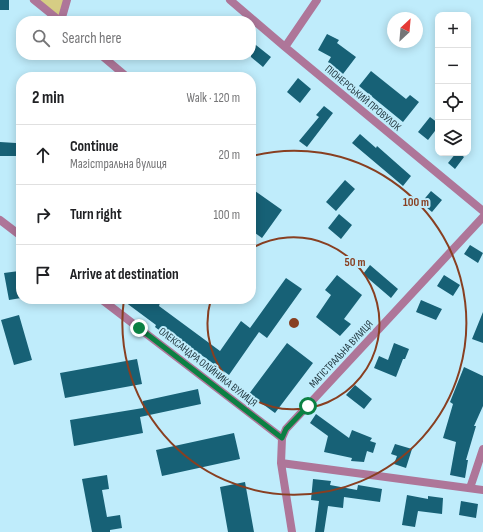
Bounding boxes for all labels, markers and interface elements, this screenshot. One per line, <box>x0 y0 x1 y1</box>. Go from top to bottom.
north arrow <box>387 12 423 48</box>
map controls <box>435 12 471 156</box>
button: + <box>435 12 471 48</box>
search box <box>16 16 256 60</box>
icon: search <box>30 27 52 49</box>
text: Search here <box>62 29 122 48</box>
button: − <box>435 48 471 84</box>
street label: ПІОНЕРСЬКИЙ ПРОВУЛОК <box>322 62 404 134</box>
button: locate <box>435 84 471 120</box>
text: 2 min <box>32 88 64 108</box>
text: Walk · 120 m <box>187 90 240 106</box>
button: layers <box>435 120 471 156</box>
text: Continue <box>70 137 119 156</box>
icon: ahead <box>32 144 54 166</box>
text: 20 m <box>218 147 240 163</box>
text: Магістральна вулиця <box>70 156 167 172</box>
text: 100 m <box>403 195 429 210</box>
icon: right <box>32 204 54 226</box>
text: Turn right <box>70 205 122 224</box>
text: 100 m <box>213 207 240 223</box>
text: 50 m <box>345 255 365 270</box>
icon: arrive <box>32 264 54 286</box>
text: Arrive at destination <box>70 265 179 284</box>
centre of rings <box>287 316 301 330</box>
street label: МАГІСТРАЛЬНА ВУЛИЦЯ <box>306 318 376 390</box>
route end <box>130 319 148 337</box>
street label: ОЛЕКСАНДРА ОЛІЙНИКА ВУЛИЦЯ <box>156 324 260 409</box>
route start <box>299 397 317 415</box>

